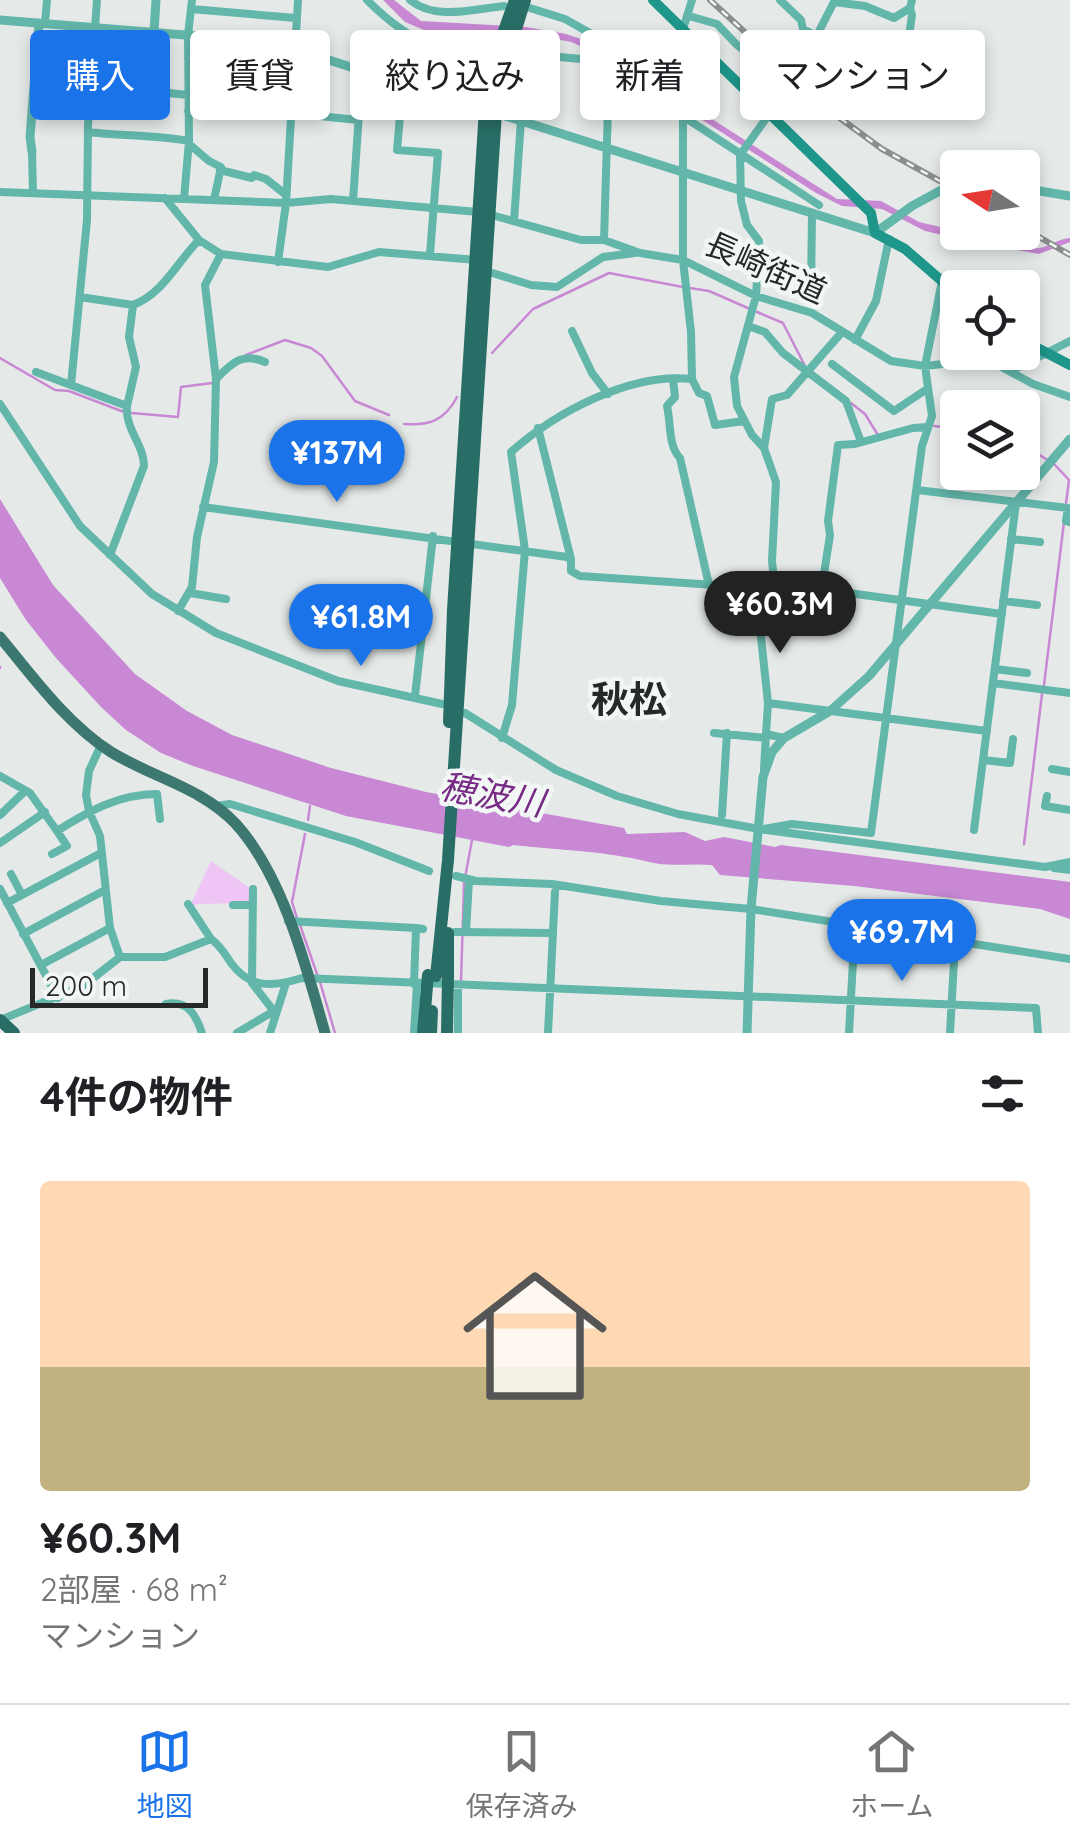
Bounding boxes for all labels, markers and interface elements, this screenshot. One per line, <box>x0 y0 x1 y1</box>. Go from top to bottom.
chip: 購入 <box>30 30 170 120</box>
chip: 賃貸 <box>190 30 330 120</box>
chip: 絞り込み <box>350 30 560 120</box>
chip: 新着 <box>580 30 720 120</box>
chip: マンション <box>740 30 985 120</box>
north arrow <box>940 150 1040 250</box>
map controls <box>940 150 1040 490</box>
street label: 長崎街道 <box>700 223 833 311</box>
button: locate <box>940 270 1040 370</box>
button: layers <box>940 390 1040 490</box>
pin: ¥137M <box>267 420 407 505</box>
text: ¥137M <box>291 432 383 472</box>
pin: ¥60.3M <box>699 571 861 656</box>
text: ¥60.3M <box>726 583 834 623</box>
pin: ¥61.8M <box>280 584 442 669</box>
text: ¥61.8M <box>311 596 411 636</box>
district label: 秋松 <box>591 675 667 723</box>
water label: 穂波川 <box>437 763 552 825</box>
pin: ¥69.7M <box>821 899 983 984</box>
text: ¥69.7M <box>849 911 955 951</box>
scale bar <box>30 963 208 1008</box>
text: 200 m <box>45 968 127 1003</box>
icon: filters <box>975 1066 1030 1121</box>
text: 4件の物件 <box>40 1070 233 1123</box>
icon: home <box>445 1246 625 1426</box>
text: ¥60.3M <box>40 1511 181 1564</box>
text: 2部屋 · 68 m² <box>40 1569 228 1609</box>
text: マンション <box>40 1615 200 1655</box>
tab: 地図 <box>136 1724 192 1824</box>
tab: 保存済み <box>465 1724 577 1824</box>
tab: ホーム <box>850 1724 934 1824</box>

